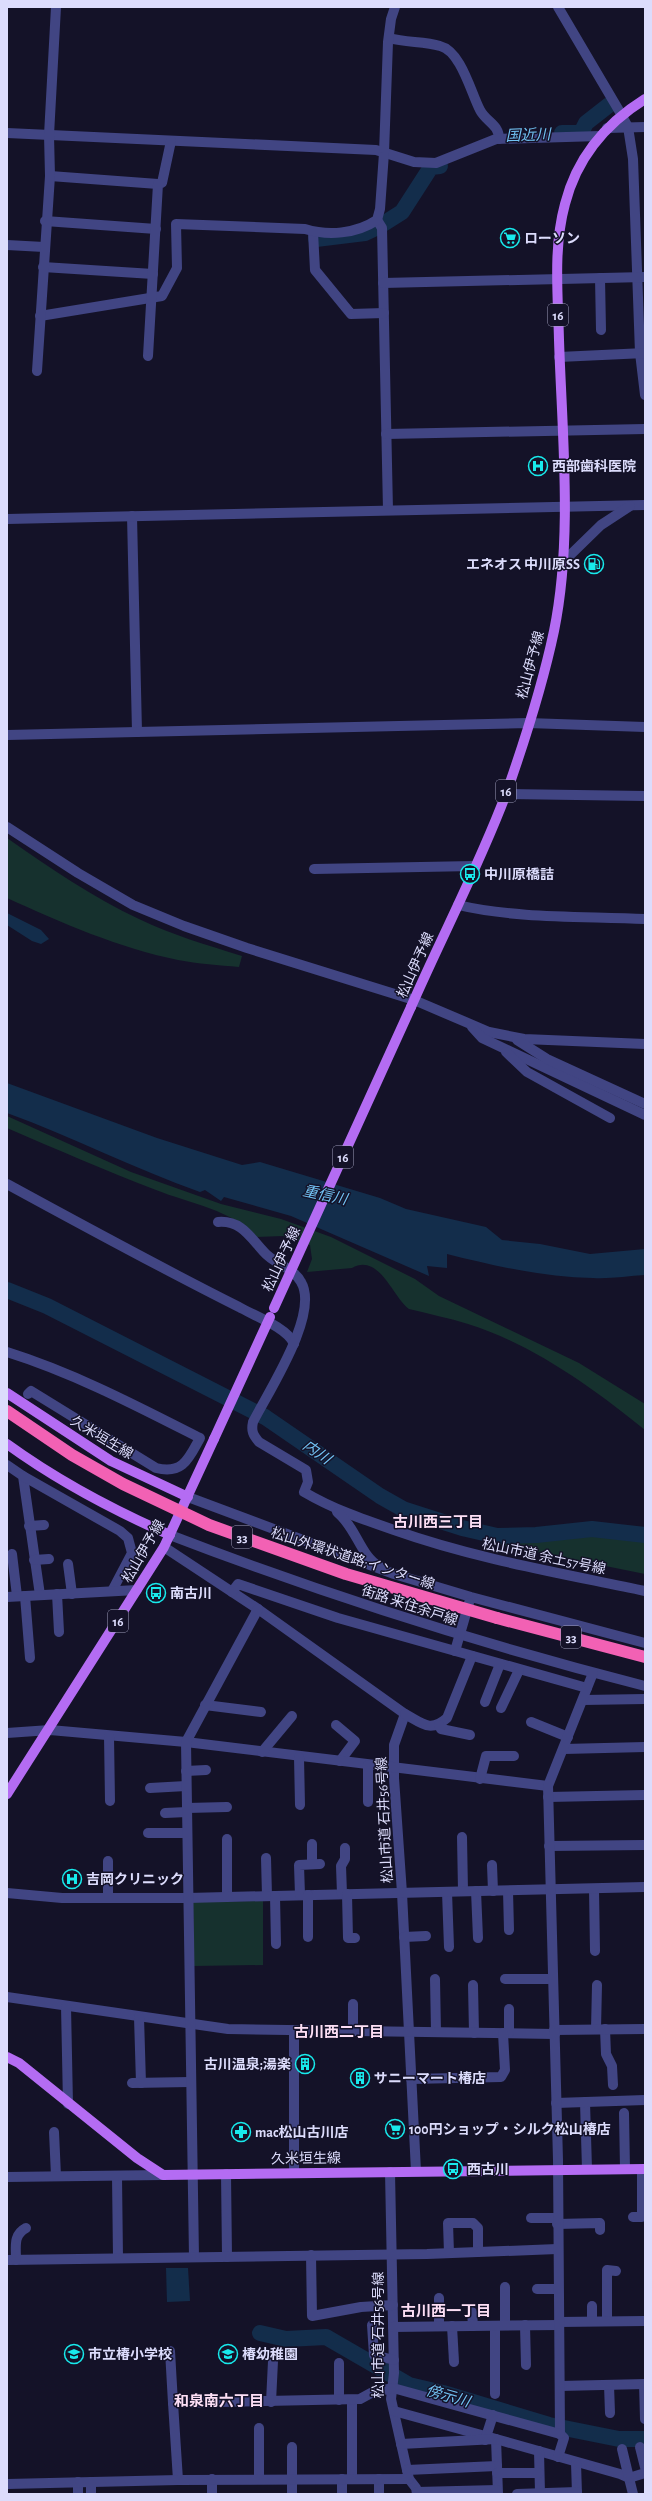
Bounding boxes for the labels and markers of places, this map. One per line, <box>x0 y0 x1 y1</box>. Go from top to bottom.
supermarket icon: ローソン <box>499 227 521 249</box>
place label: ローソン <box>524 232 580 246</box>
hospital icon: 西部歯科医院 <box>527 455 549 477</box>
place label: 西部歯科医院 <box>552 459 636 474</box>
fuel station icon: エネオス 中川原SS <box>583 553 605 575</box>
place label: エネオス 中川原SS <box>466 557 580 572</box>
bus stop icon: 中川原橋詰 <box>459 863 481 885</box>
place label: 中川原橋詰 <box>484 867 554 882</box>
bus stop icon: 南古川 <box>145 1582 167 1604</box>
place label: 南古川 <box>170 1586 212 1601</box>
hospital icon: 吉岡クリニック <box>61 1868 83 1890</box>
place label: 吉岡クリニック <box>86 1872 184 1887</box>
building icon: 古川温泉;湯楽 <box>294 2053 316 2075</box>
place label: 古川温泉;湯楽 <box>204 2056 291 2072</box>
building icon: サニーマート椿店 <box>349 2067 371 2089</box>
place label: サニーマート椿店 <box>374 2071 486 2086</box>
supermarket icon: 100円ショップ・シルク松山椿店 <box>384 2118 406 2140</box>
pharmacy icon: mac松山古川店 <box>230 2121 252 2143</box>
place label: 100円ショップ・シルク松山椿店 <box>409 2122 611 2137</box>
place label: mac松山古川店 <box>255 2125 348 2140</box>
bus stop icon: 西古川 <box>442 2158 464 2180</box>
place label: 西古川 <box>467 2162 509 2177</box>
school or university icon: 市立椿小学校 <box>63 2343 85 2365</box>
school or university icon: 椿幼稚園 <box>217 2343 239 2365</box>
place label: 椿幼稚園 <box>242 2346 298 2362</box>
place label: 市立椿小学校 <box>88 2347 172 2362</box>

